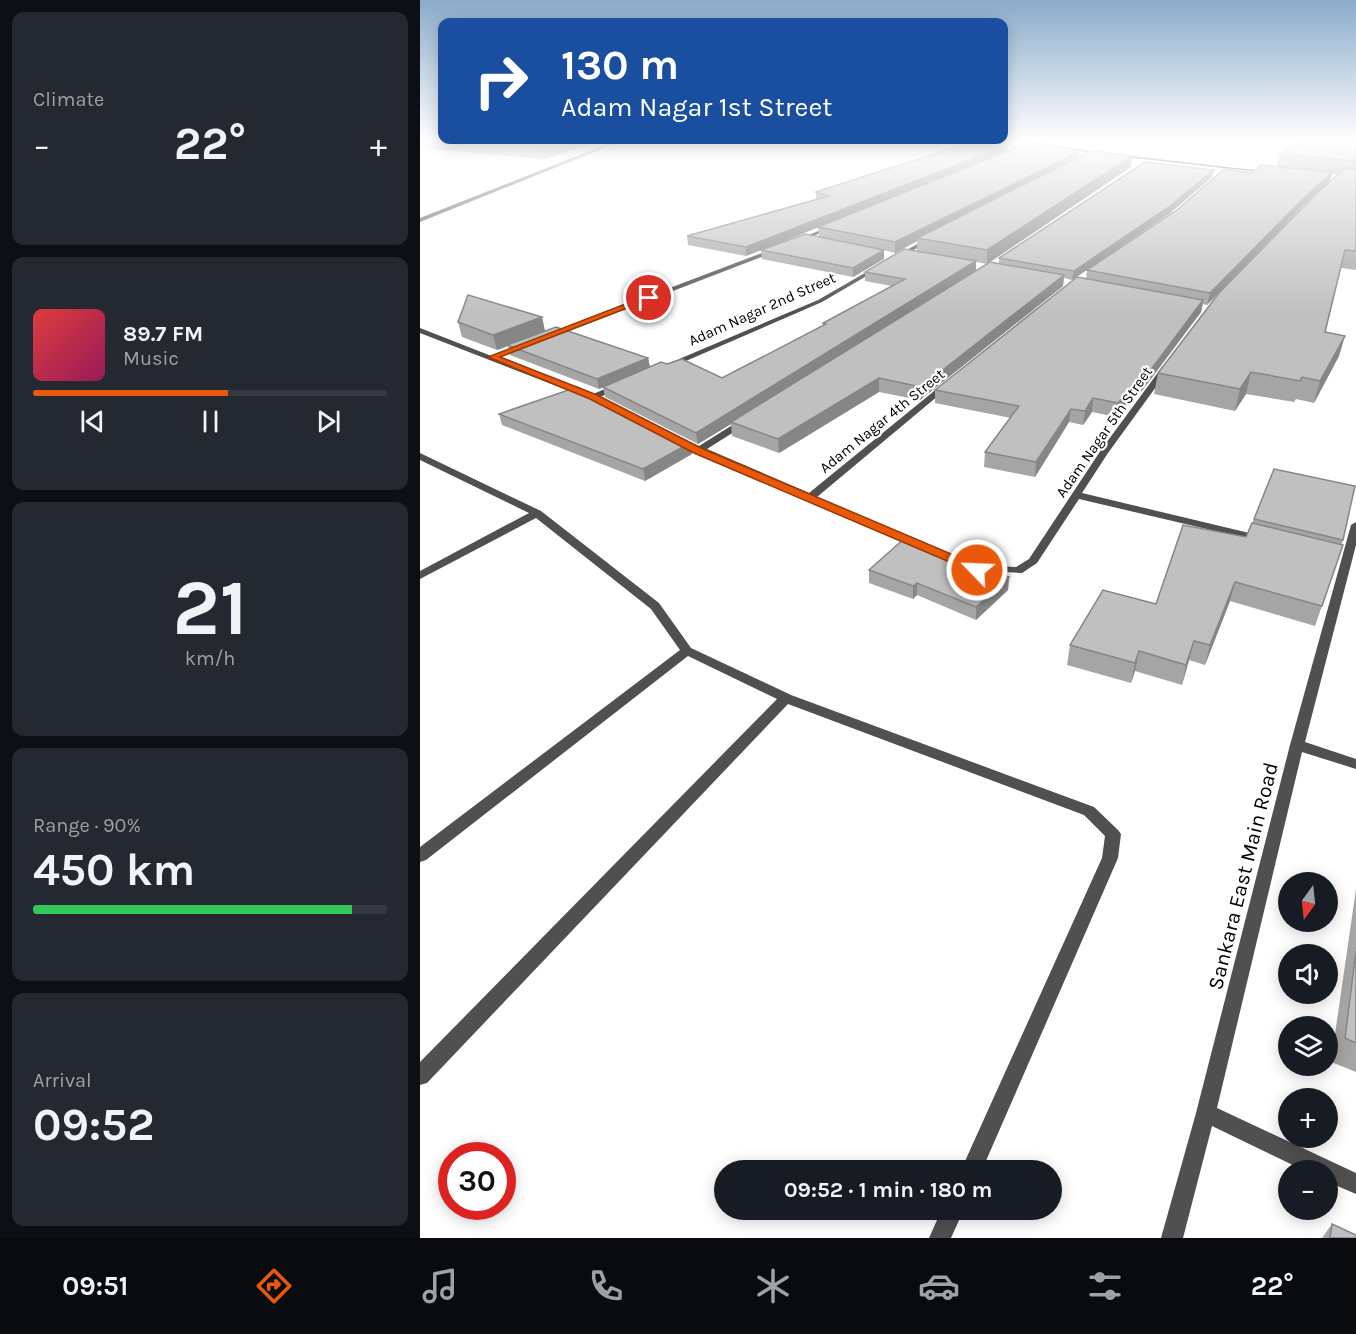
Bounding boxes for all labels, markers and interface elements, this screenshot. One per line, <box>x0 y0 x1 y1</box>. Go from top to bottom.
text: 130 m <box>561 40 679 90</box>
icon: right <box>462 42 540 120</box>
text: Climate <box>33 88 104 111</box>
text: Adam Nagar 1st Street <box>561 91 832 123</box>
text: 22° <box>174 118 246 170</box>
text: − <box>33 126 50 164</box>
text: + <box>370 126 387 164</box>
street label: Adam Nagar 2nd Street <box>686 268 839 350</box>
pin <box>623 272 674 323</box>
icon: arrive <box>632 281 665 314</box>
text: 89.7 FM <box>123 321 203 347</box>
text: Music <box>123 347 179 370</box>
street label: Adam Nagar 5th Street <box>1052 363 1156 501</box>
street label: Adam Nagar 4th Street <box>816 365 948 477</box>
icon: previous <box>76 405 109 438</box>
icon: pause <box>194 405 227 438</box>
icon: next <box>312 405 345 438</box>
position arrow <box>945 538 1009 602</box>
text: 21 <box>173 562 248 654</box>
text: km/h <box>185 647 235 670</box>
street label: Sankara East Main Road <box>1203 760 1283 992</box>
text: Range · 90% <box>33 814 141 837</box>
text: 450 km <box>33 844 195 896</box>
north arrow <box>1278 872 1338 932</box>
map controls <box>1278 872 1338 1220</box>
button: sound <box>1278 944 1338 1004</box>
button: layers <box>1278 1016 1338 1076</box>
text: Arrival <box>33 1069 92 1092</box>
button: + <box>1278 1088 1338 1148</box>
text: 09:52 <box>33 1099 154 1151</box>
speed limit sign: 30 <box>438 1142 516 1220</box>
button: − <box>1278 1160 1338 1220</box>
text: 09:52 · 1 min · 180 m <box>784 1177 992 1203</box>
icon: directions <box>253 1265 295 1307</box>
icon: music <box>419 1265 461 1307</box>
icon: phone <box>585 1265 627 1307</box>
icon: climate <box>752 1265 794 1307</box>
icon: car <box>918 1265 960 1307</box>
icon: filters <box>1084 1265 1126 1307</box>
text: 09:51 <box>62 1270 128 1302</box>
text: 22° <box>1251 1270 1294 1302</box>

